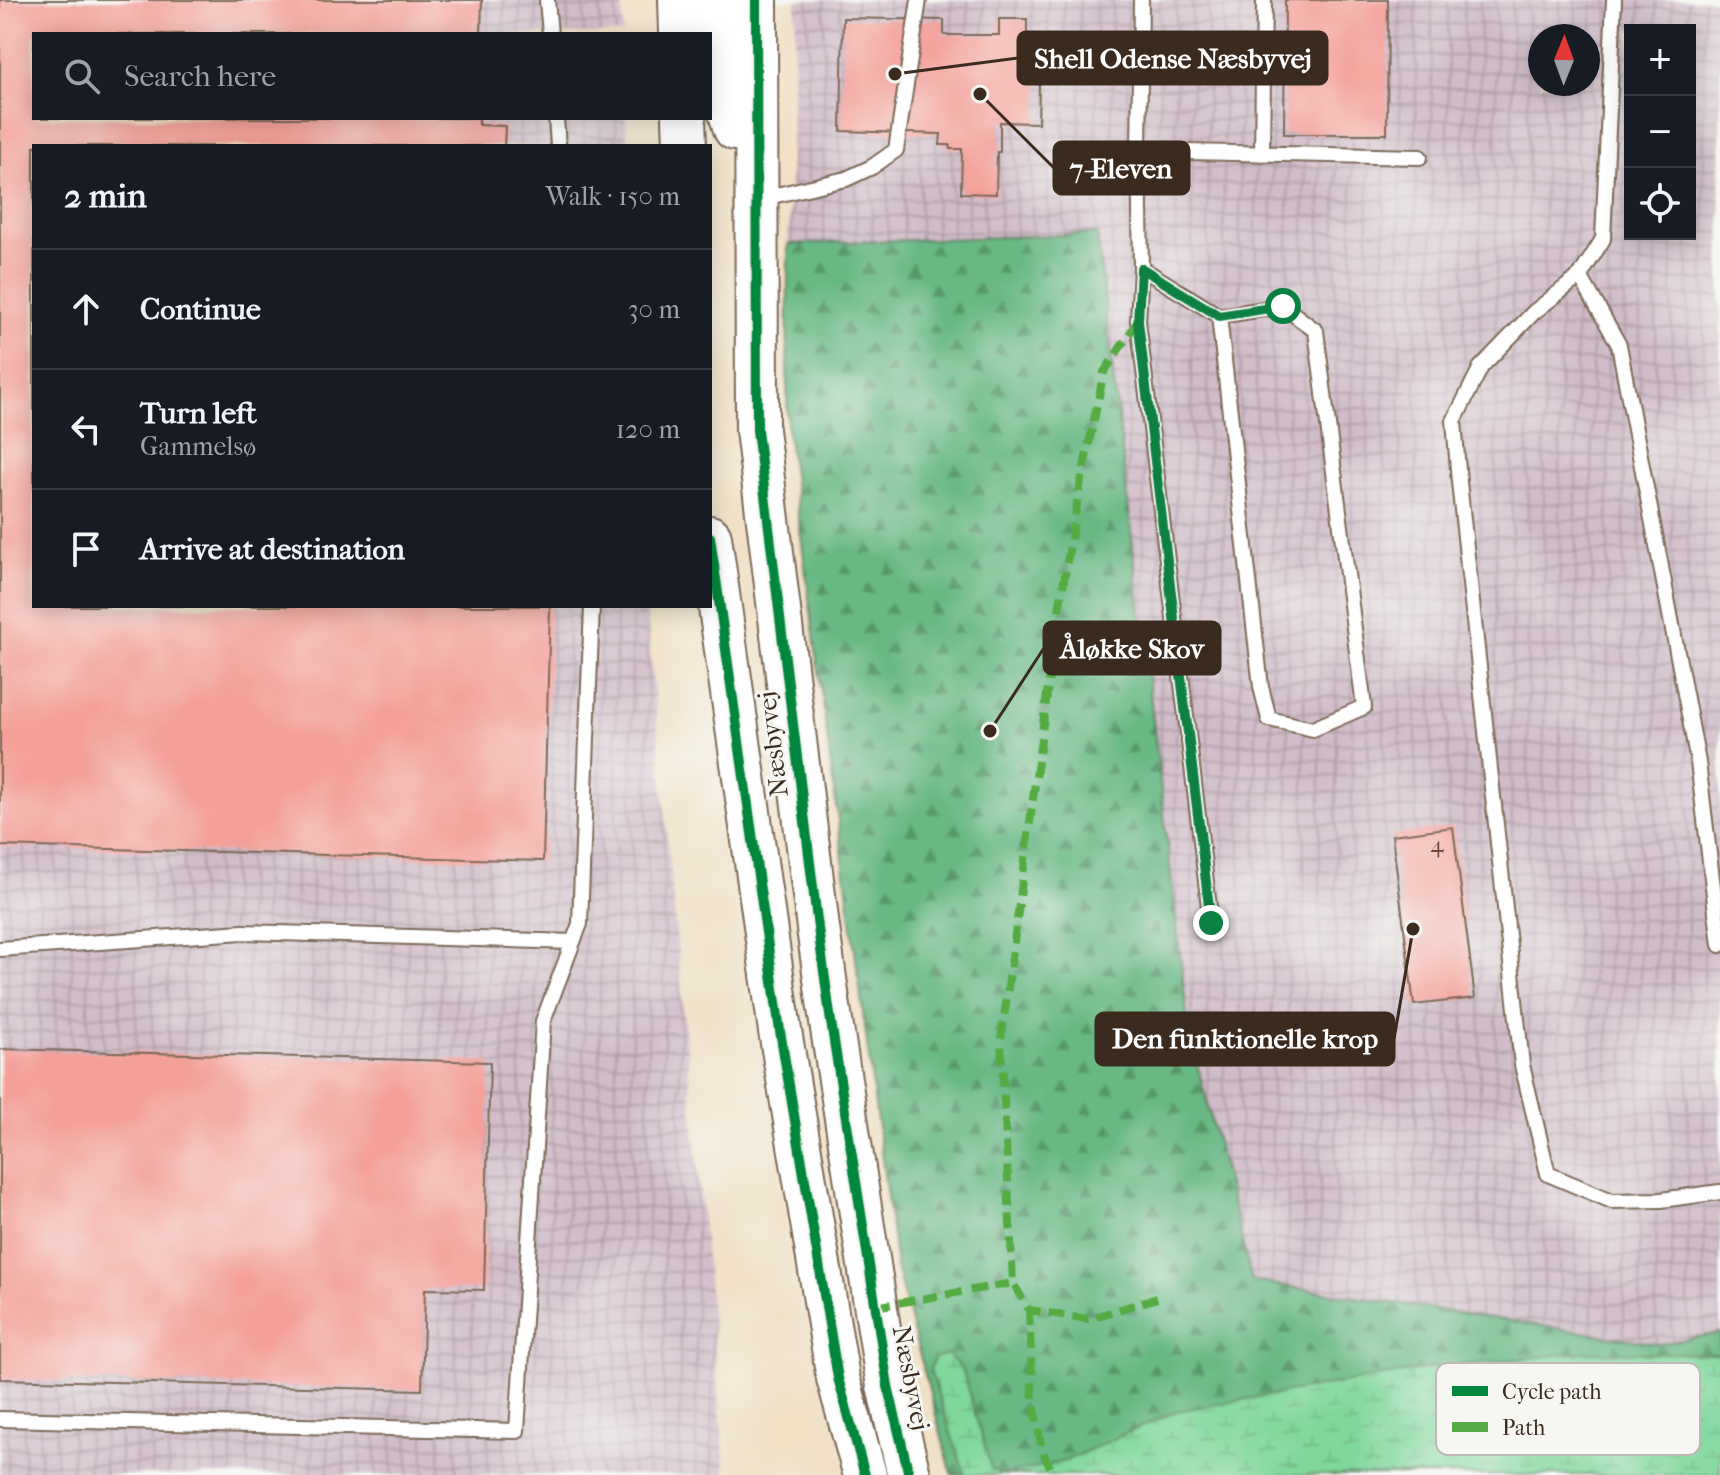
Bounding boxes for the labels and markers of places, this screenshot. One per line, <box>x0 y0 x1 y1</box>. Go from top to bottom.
callout: Shell Odense Næsbyvej <box>1018 32 1327 84</box>
callout: 7-Eleven <box>1054 142 1189 194</box>
callout: Åløkke Skov <box>1044 622 1220 674</box>
callout: Den funktionelle krop <box>1096 1013 1394 1065</box>

